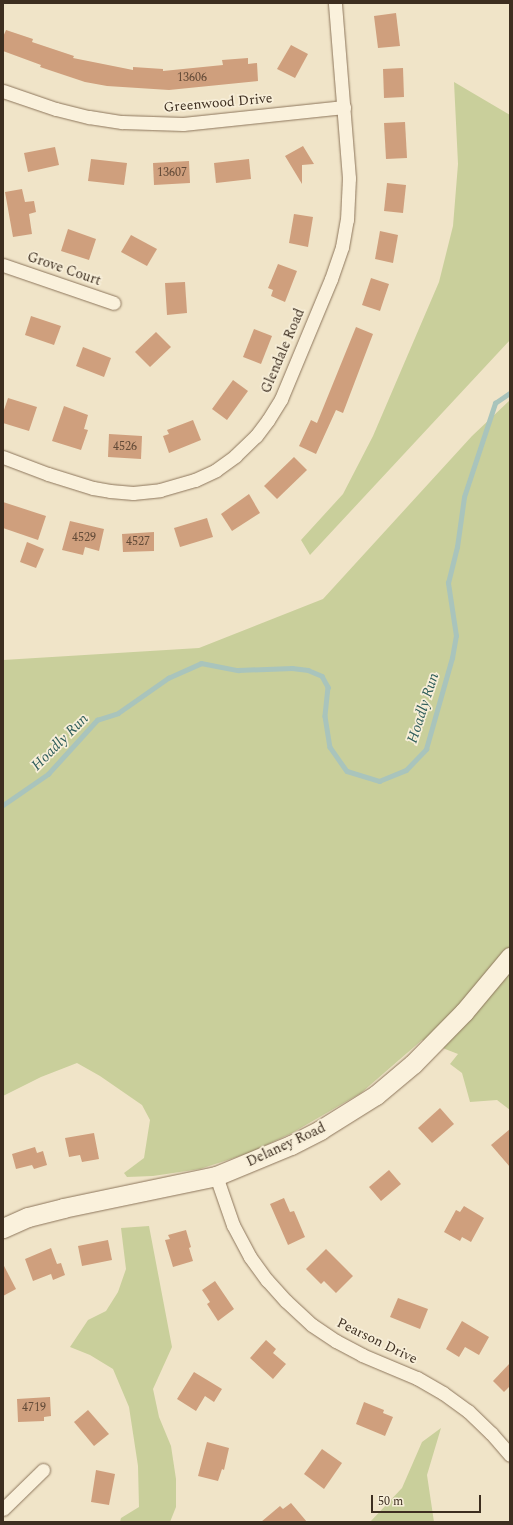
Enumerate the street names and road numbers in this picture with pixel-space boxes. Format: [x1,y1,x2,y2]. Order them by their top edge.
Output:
street label: Greenwood Drive [163,90,273,116]
street label: Grove Court [25,249,103,289]
street label: Glendale Road [258,306,308,396]
street label: Delaney Road [244,1119,328,1171]
street label: Pearson Drive [334,1314,420,1368]

